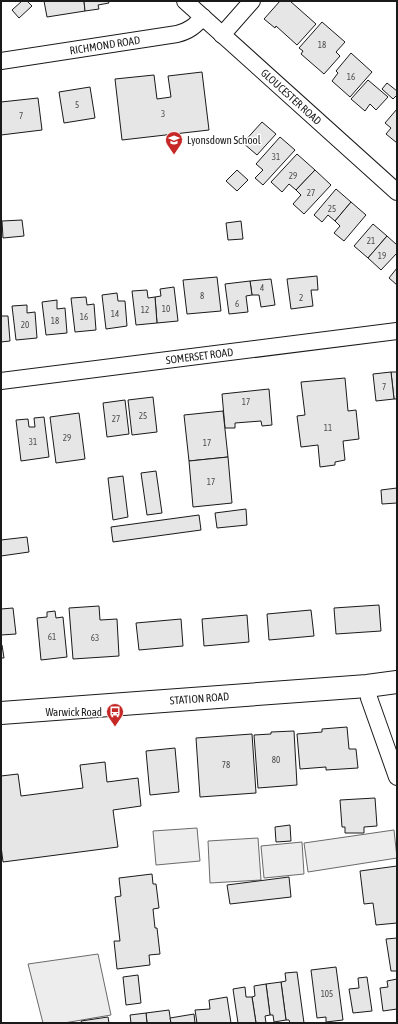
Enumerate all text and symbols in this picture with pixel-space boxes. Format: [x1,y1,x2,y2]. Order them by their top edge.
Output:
street label: RICHMOND ROAD [69,34,141,56]
house number: 18 [318,40,326,50]
street label: GLOUCESTER ROAD [259,66,324,127]
house number: 16 [347,72,355,82]
house number: 5 [75,100,79,110]
house number: 3 [161,109,165,119]
house number: 7 [19,111,23,121]
school or university icon: Lyonsdown School [164,130,184,155]
place label: Lyonsdown School [187,134,261,146]
house number: 31 [272,152,280,162]
house number: 29 [289,171,297,181]
house number: 27 [307,188,315,198]
house number: 25 [328,204,336,214]
house number: 21 [367,236,375,246]
house number: 19 [378,251,386,261]
house number: 4 [260,283,264,293]
house number: 8 [200,291,204,301]
house number: 2 [299,293,303,303]
house number: 6 [235,299,239,309]
house number: 10 [162,304,170,314]
house number: 12 [141,305,149,315]
house number: 14 [111,309,119,319]
house number: 16 [80,312,88,322]
house number: 18 [51,316,59,326]
house number: 20 [21,320,29,330]
street label: SOMERSET ROAD [165,346,234,366]
house number: 7 [382,382,386,392]
house number: 17 [242,397,250,407]
house number: 25 [139,411,147,421]
house number: 27 [112,414,120,424]
house number: 11 [324,423,332,433]
house number: 29 [63,433,71,443]
house number: 31 [29,437,37,447]
house number: 17 [203,438,211,448]
house number: 17 [207,477,215,487]
house number: 61 [48,632,56,642]
house number: 63 [91,633,99,643]
street label: STATION ROAD [169,690,230,707]
bus stop icon: Warwick Road [105,702,125,727]
place label: Warwick Road [45,706,102,718]
house number: 80 [272,755,280,765]
house number: 78 [222,760,230,770]
house number: 105 [321,989,333,999]

